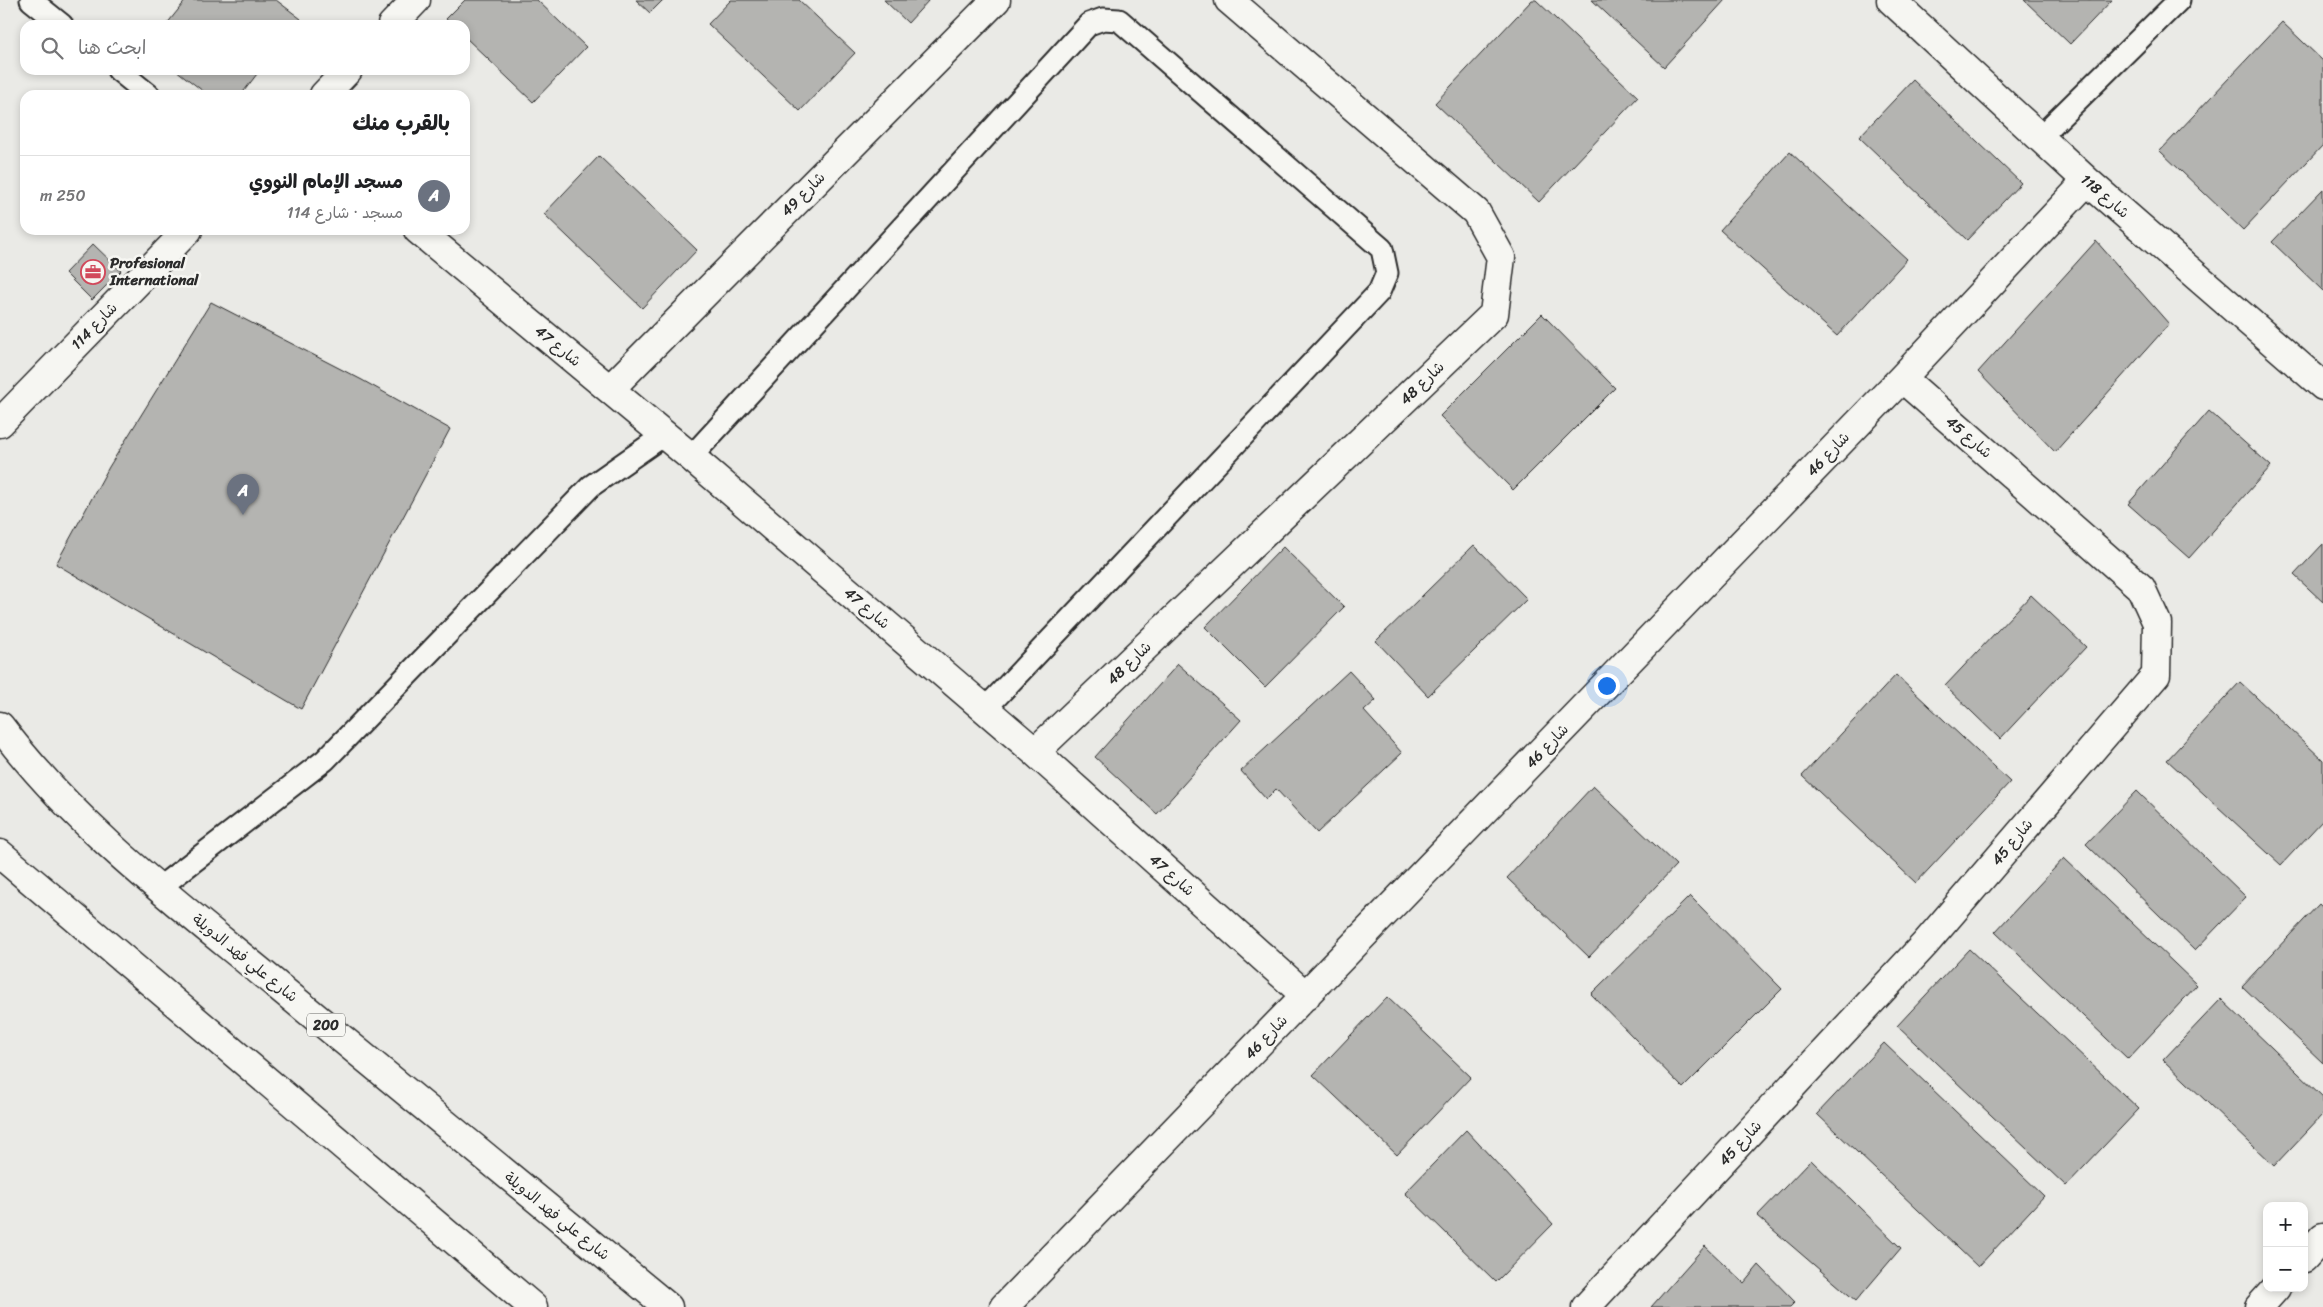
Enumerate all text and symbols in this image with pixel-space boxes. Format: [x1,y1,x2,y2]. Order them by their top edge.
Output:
search box [20,20,470,75]
text: ابحث هنا [78,31,146,64]
icon: search [38,34,66,62]
text: بالقرب منك [352,104,450,142]
text: مسجد الإمام النووي [249,165,403,198]
street label: شارع 49 [774,165,832,223]
street label: شارع 118 [2074,167,2136,225]
text: 250 m [40,181,86,210]
text: A [429,181,439,210]
text: مسجد · شارع 114 [287,198,403,227]
place label: Profesional International [109,250,199,293]
office icon: Profesional International [80,259,106,285]
street label: شارع 114 [64,296,124,356]
street label: شارع 47 [529,319,587,373]
street label: شارع 48 [1393,355,1451,411]
street label: شارع 45 [1940,409,1998,465]
street label: شارع 46 [1800,425,1856,483]
pin: A [227,474,259,515]
street label: شارع 47 [838,580,896,636]
street label: شارع 48 [1100,635,1158,691]
your location [1594,673,1620,699]
street label: شارع 46 [1519,717,1575,775]
street label: شارع 45 [1984,813,2040,871]
street label: شارع 47 [1143,847,1201,903]
street label: شارع علي فهد الدويلة [186,907,304,1009]
street label: شارع 46 [1238,1008,1294,1066]
road number: 200 [307,1014,345,1036]
street label: شارع 45 [1712,1114,1768,1172]
street label: شارع علي فهد الدويلة [498,1165,616,1267]
map controls [2263,1202,2308,1292]
button: + [2263,1202,2308,1247]
button: − [2263,1247,2308,1292]

